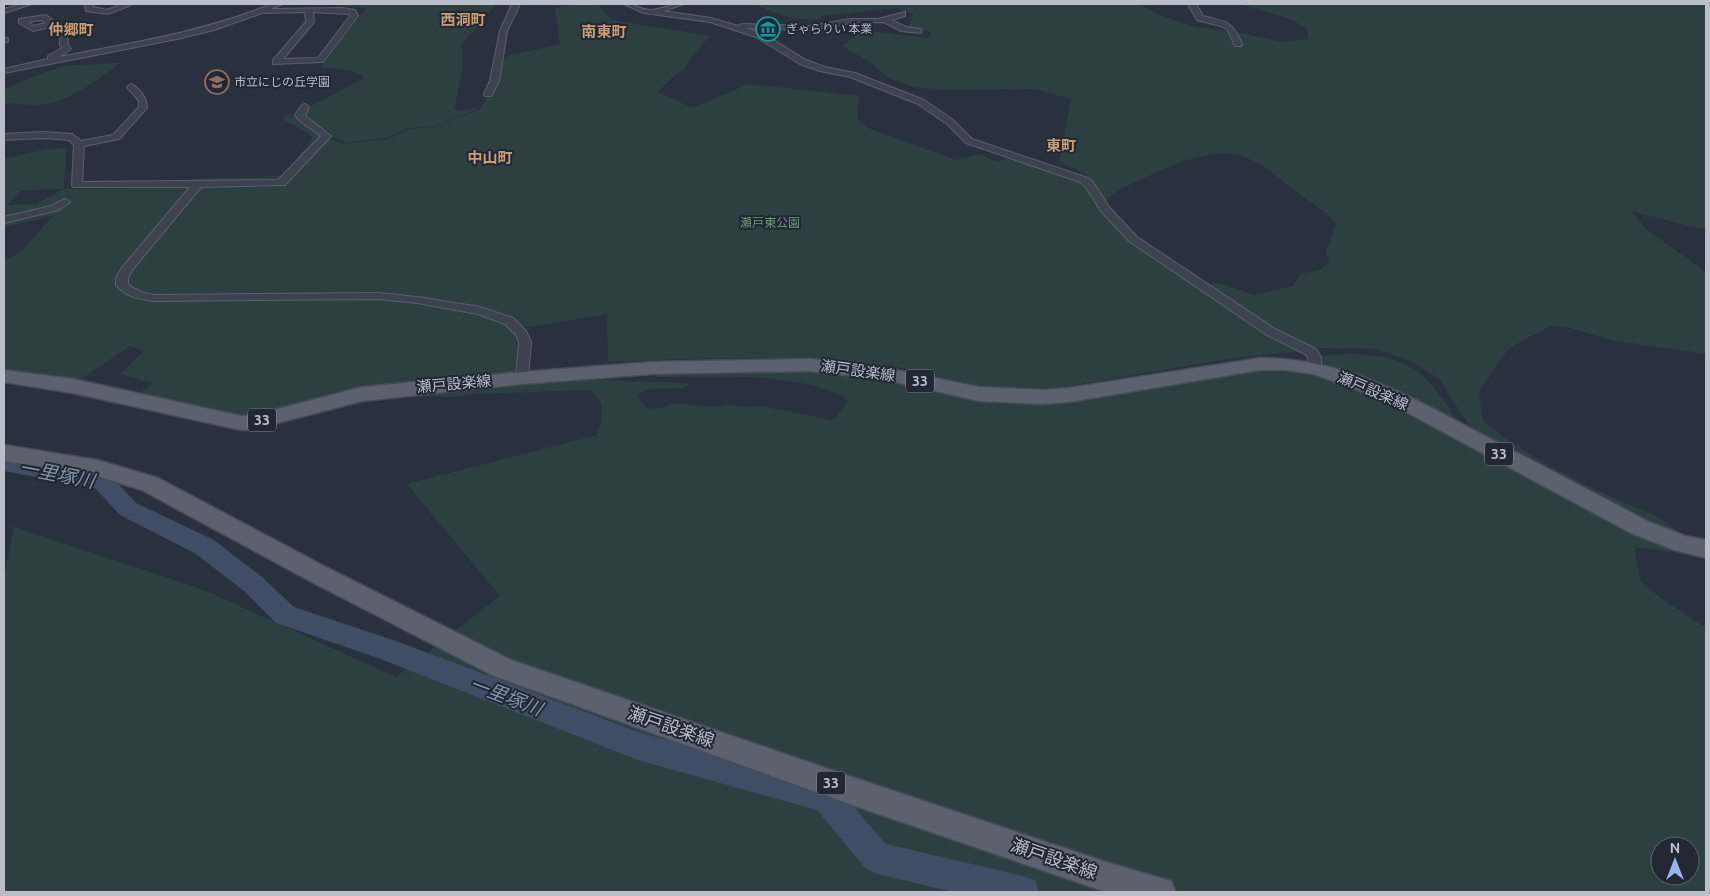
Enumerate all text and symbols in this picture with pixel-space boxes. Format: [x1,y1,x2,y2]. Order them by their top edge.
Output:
district label: 西洞町 [440,11,486,28]
museum icon: ぎゃらりい 本業 [755,16,781,42]
district label: 仲郷町 [48,21,94,38]
place label: ぎゃらりい 本業 [786,22,873,35]
district label: 南東町 [581,23,627,40]
school or university icon: 市立にじの丘学園 [204,69,230,95]
place label: 市立にじの丘学園 [234,75,330,88]
district label: 東町 [1046,137,1076,154]
district label: 中山町 [467,149,513,166]
park label: 瀬戸東公園 [740,216,800,229]
street label: 瀬戸設楽線 [820,357,896,384]
street label: 瀬戸設楽線 [1335,368,1411,413]
road number: 33 [906,370,934,392]
street label: 瀬戸設楽線 [416,372,492,395]
road number: 33 [248,408,276,432]
road number: 33 [1485,442,1513,466]
water label: 一里塚川 [18,456,98,492]
water label: 一里塚川 [467,672,547,721]
street label: 瀬戸設楽線 [626,702,717,750]
road number: 33 [817,771,845,794]
street label: 瀬戸設楽線 [1009,834,1100,882]
north arrow [1650,836,1700,886]
text: N [1670,840,1680,856]

